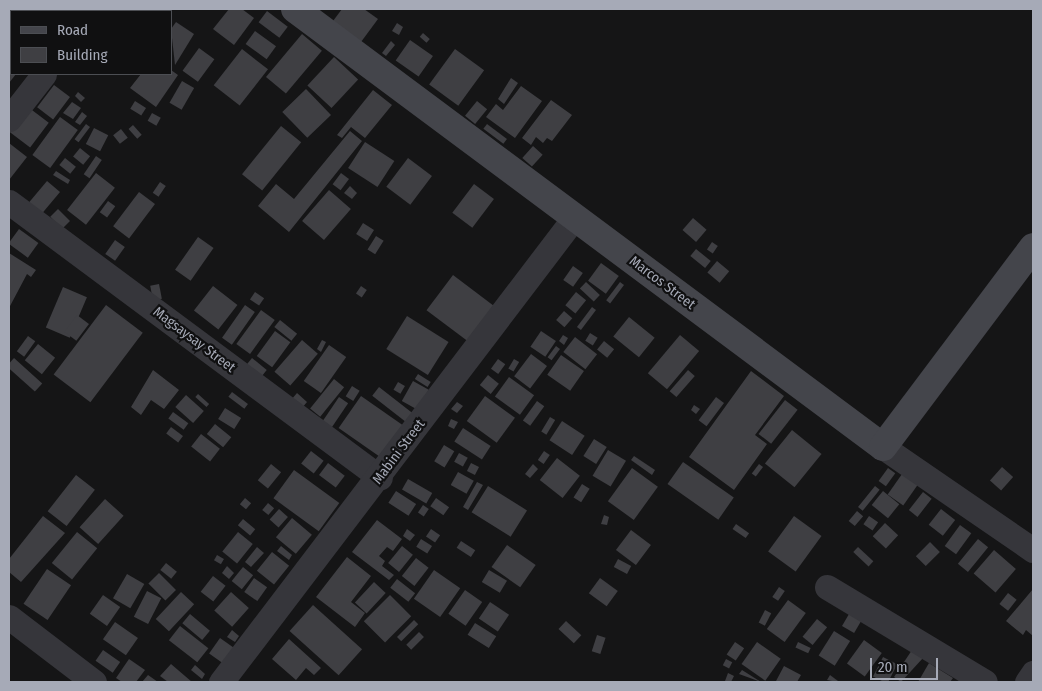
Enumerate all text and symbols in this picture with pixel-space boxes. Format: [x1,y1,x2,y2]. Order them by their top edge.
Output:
legend [10,10,172,75]
text: Road [57,21,88,39]
text: Building [57,46,108,64]
street label: Marcos Street [626,253,698,313]
street label: Magsaysay Street [150,304,238,376]
street label: Mabini Street [369,416,429,488]
scale bar [872,648,940,680]
text: 20 m [878,658,908,676]

